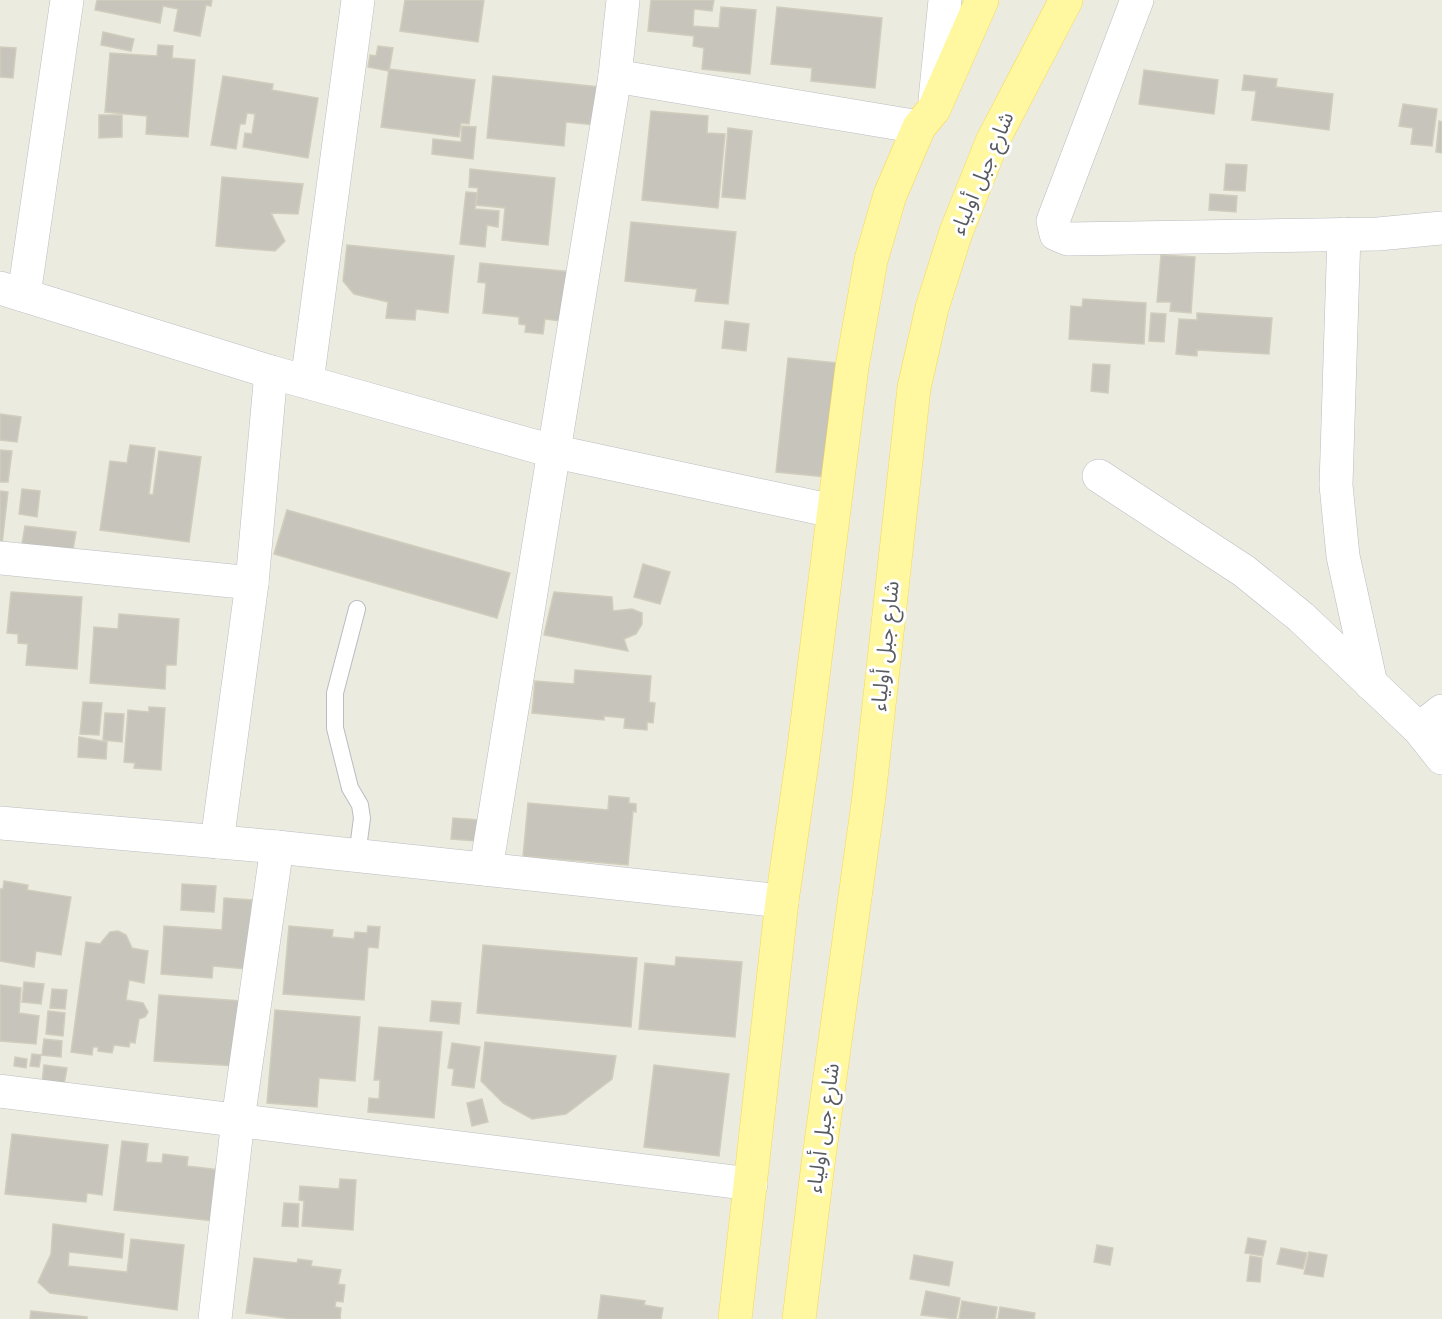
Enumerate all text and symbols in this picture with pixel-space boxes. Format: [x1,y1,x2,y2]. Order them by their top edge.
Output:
street label: شارع جبل أولياء [943,107,1021,239]
street label: شارع جبل أولياء [863,579,907,713]
street label: شارع جبل أولياء [799,1061,847,1195]

